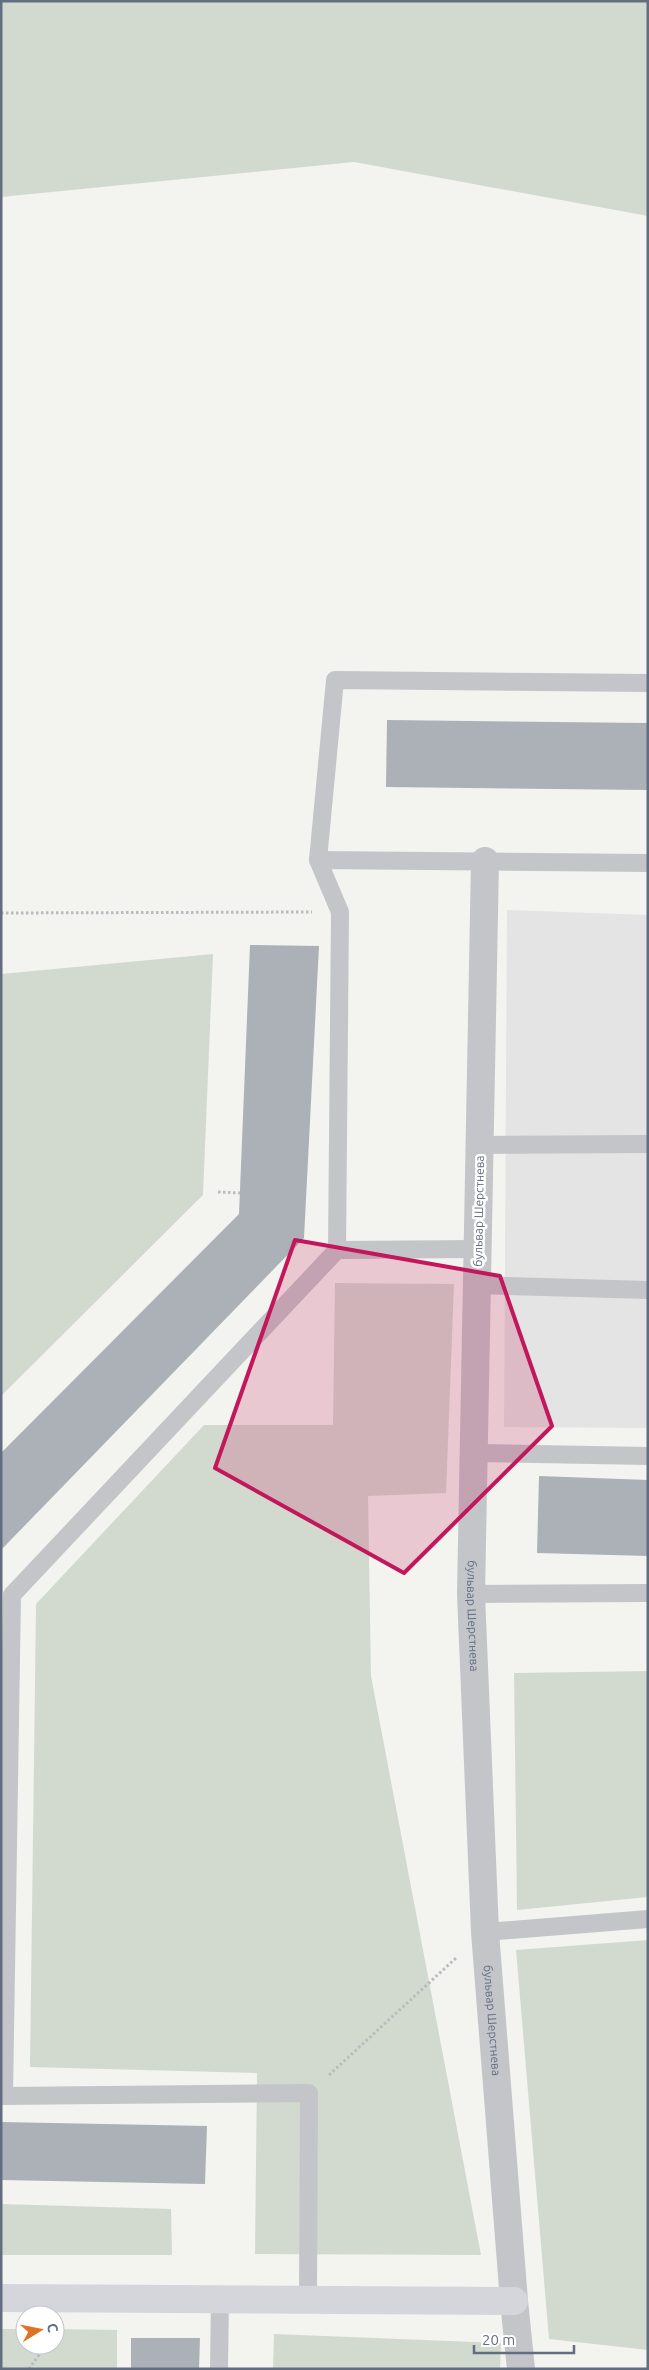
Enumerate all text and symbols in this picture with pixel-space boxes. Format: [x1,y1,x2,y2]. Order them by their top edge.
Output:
street label: бульвар Шерстнева [471,1155,486,1267]
street label: бульвар Шерстнева [465,1560,481,1672]
street label: бульвар Шерстнева [482,1964,503,2076]
north arrow [15,2305,65,2355]
text: С [44,2322,61,2334]
scale bar [474,2322,574,2354]
text: 20 m [482,2331,515,2348]

